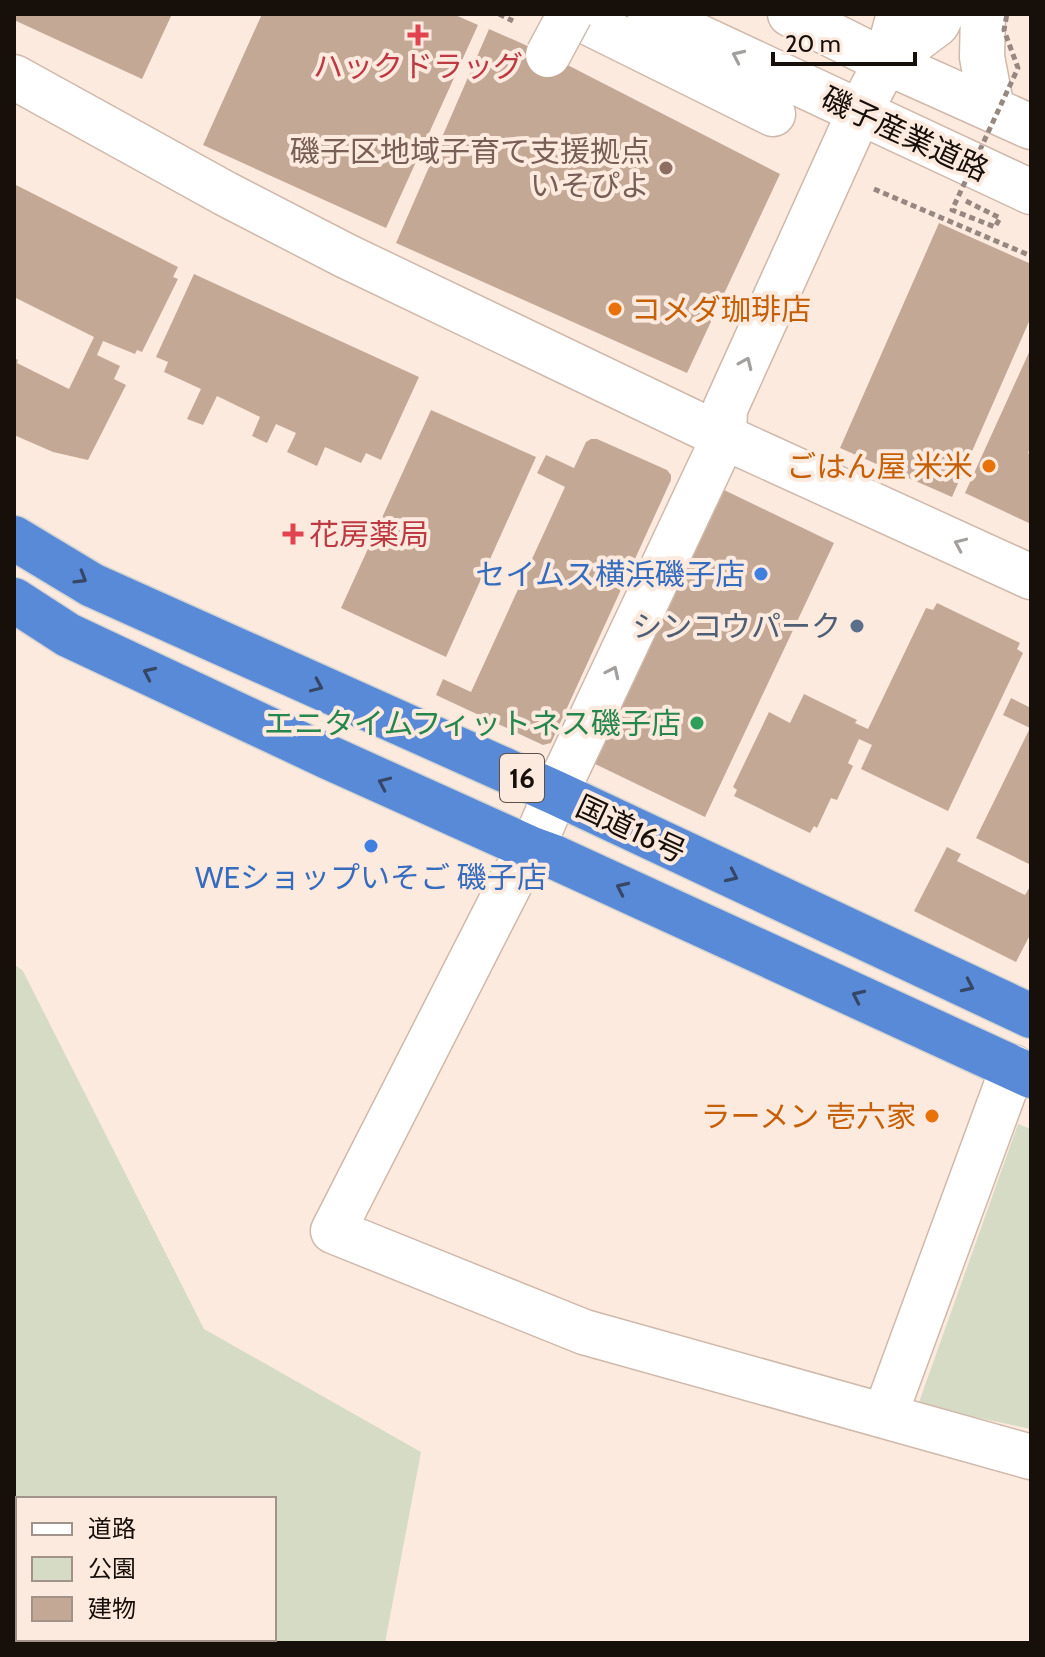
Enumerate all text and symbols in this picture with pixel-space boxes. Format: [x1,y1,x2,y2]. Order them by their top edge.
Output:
scale bar [773,16,915,66]
marker: ハックドラッグ [409,26,427,44]
text: 20 m [785,29,841,58]
place label: ハックドラッグ [313,48,523,85]
one-way arrow [732,50,747,66]
street label: 磯子産業道路 [816,79,994,189]
place label: 磯子区地域子育て支援拠点 いそぴよ [290,133,650,204]
marker: 磯子区地域子育て支援拠点 いそぴよ [657,159,675,177]
place label: コメダ珈琲店 [631,291,811,328]
marker: コメダ珈琲店 [606,300,624,318]
one-way arrow [736,357,752,371]
place label: ごはん屋 米米 [786,448,973,485]
marker: ごはん屋 米米 [980,457,998,475]
place label: 花房薬局 [309,516,429,553]
marker: 花房薬局 [284,525,302,543]
one-way arrow [954,538,968,554]
place label: セイムス横浜磯子店 [476,556,745,593]
marker: セイムス横浜磯子店 [752,565,770,583]
one-way arrow [72,568,87,584]
place label: シンコウパーク [632,608,841,645]
marker: シンコウパーク [848,617,866,635]
one-way arrow [603,666,619,680]
one-way arrow [142,667,157,683]
one-way arrow [309,677,324,693]
place label: エニタイムフィットネス磯子店 [264,705,681,742]
marker: エニタイムフィットネス磯子店 [688,714,706,732]
road number: 16 [500,754,544,802]
one-way arrow [378,776,393,792]
street label: 国道16号 [570,788,692,870]
marker: WEショップいそご 磯子店 [362,837,380,855]
place label: WEショップいそご 磯子店 [195,859,547,896]
one-way arrow [724,866,738,882]
one-way arrow [616,882,630,898]
one-way arrow [959,976,974,992]
one-way arrow [852,990,867,1006]
place label: ラーメン 壱六家 [700,1098,916,1135]
marker: ラーメン 壱六家 [923,1107,941,1125]
legend [16,1497,276,1641]
text: 道路 [88,1514,136,1543]
text: 公園 [88,1554,136,1583]
text: 建物 [88,1594,136,1623]

